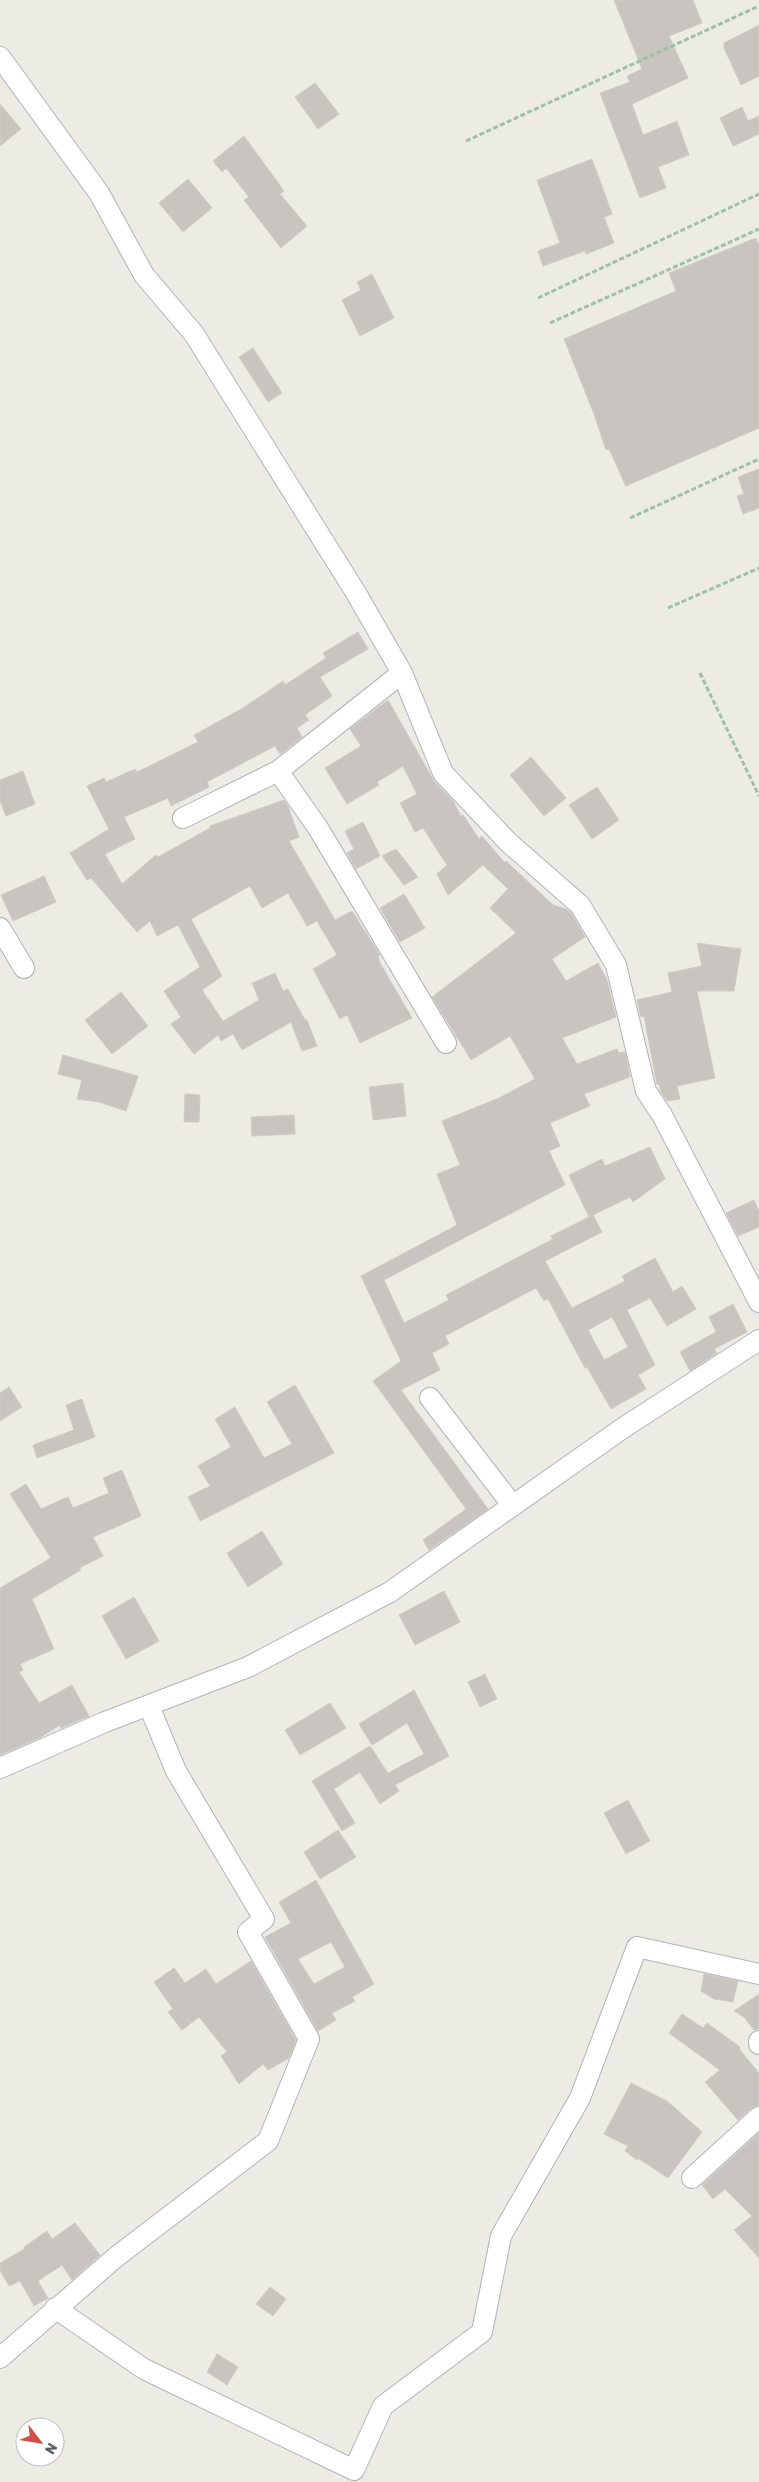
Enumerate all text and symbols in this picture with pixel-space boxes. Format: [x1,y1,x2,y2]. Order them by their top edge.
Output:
north arrow [15,2417,65,2467]
text: N [41,2440,61,2457]

